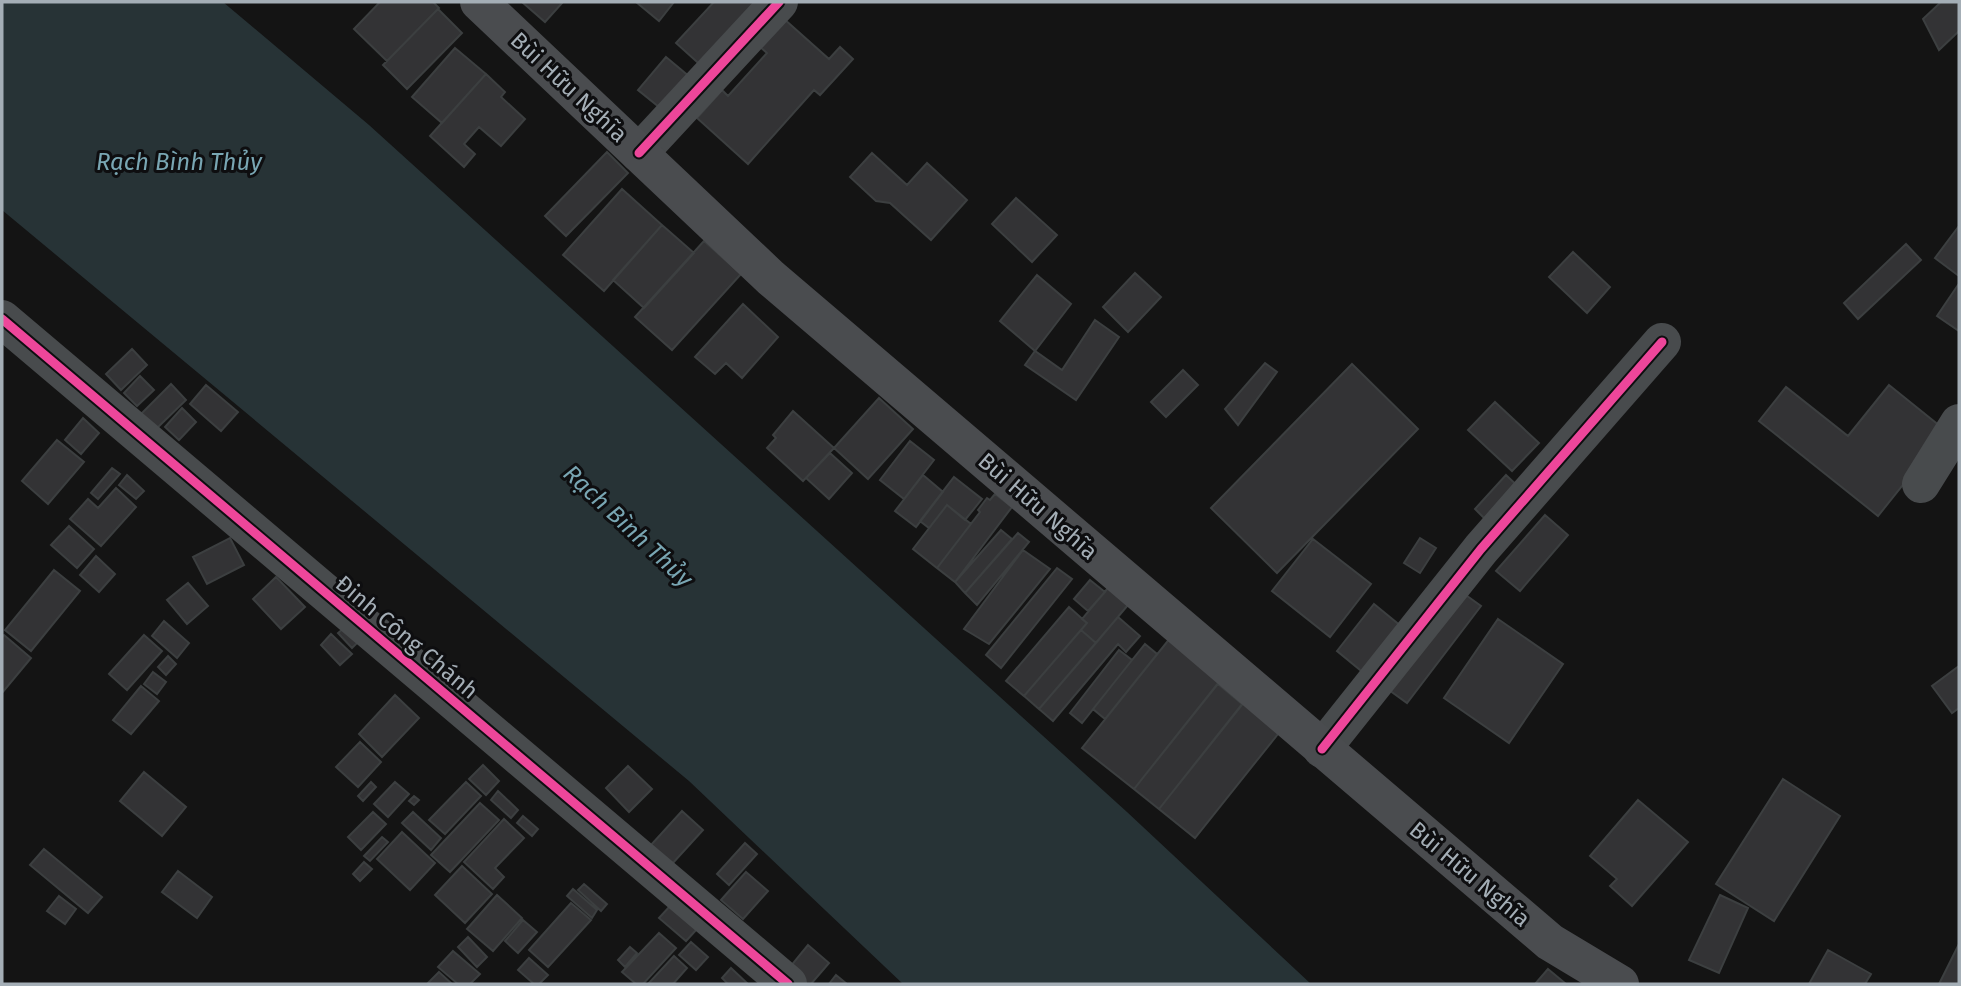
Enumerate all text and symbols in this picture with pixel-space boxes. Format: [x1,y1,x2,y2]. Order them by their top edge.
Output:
street label: Bùi Hữu Nghĩa [505,26,633,148]
water label: Rạch Bình Thủy [96,148,263,176]
street label: Bùi Hữu Nghĩa [973,447,1103,565]
water label: Rạch Bình Thủy [558,459,699,594]
street label: Đinh Công Chánh [330,569,484,705]
street label: Bùi Hữu Nghĩa [1404,815,1536,933]

